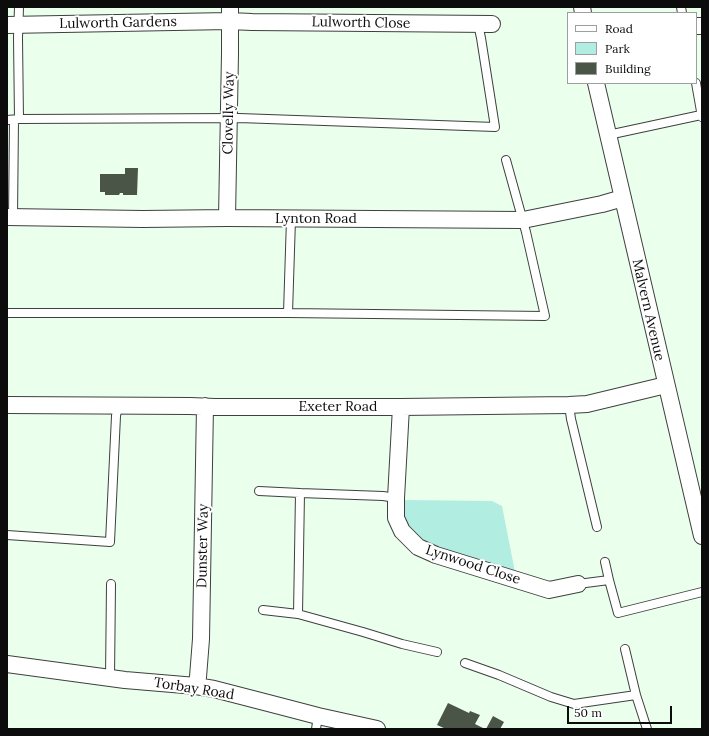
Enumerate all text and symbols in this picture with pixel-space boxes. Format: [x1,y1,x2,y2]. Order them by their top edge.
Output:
legend [567,12,697,84]
street label: Lulworth Gardens [59,14,177,32]
street label: Lulworth Close [311,14,411,32]
text: Road [605,21,633,36]
text: Park [605,41,630,56]
text: Building [605,61,651,76]
street label: Clovelly Way [220,71,238,155]
street label: Lynton Road [275,211,357,227]
street label: Malvern Avenue [628,257,668,363]
street label: Exeter Road [299,399,377,415]
street label: Dunster Way [194,504,212,588]
street label: Lynwood Close [423,542,523,588]
street label: Torbay Road [153,674,235,704]
scale bar [569,698,674,724]
text: 50 m [574,705,602,720]

